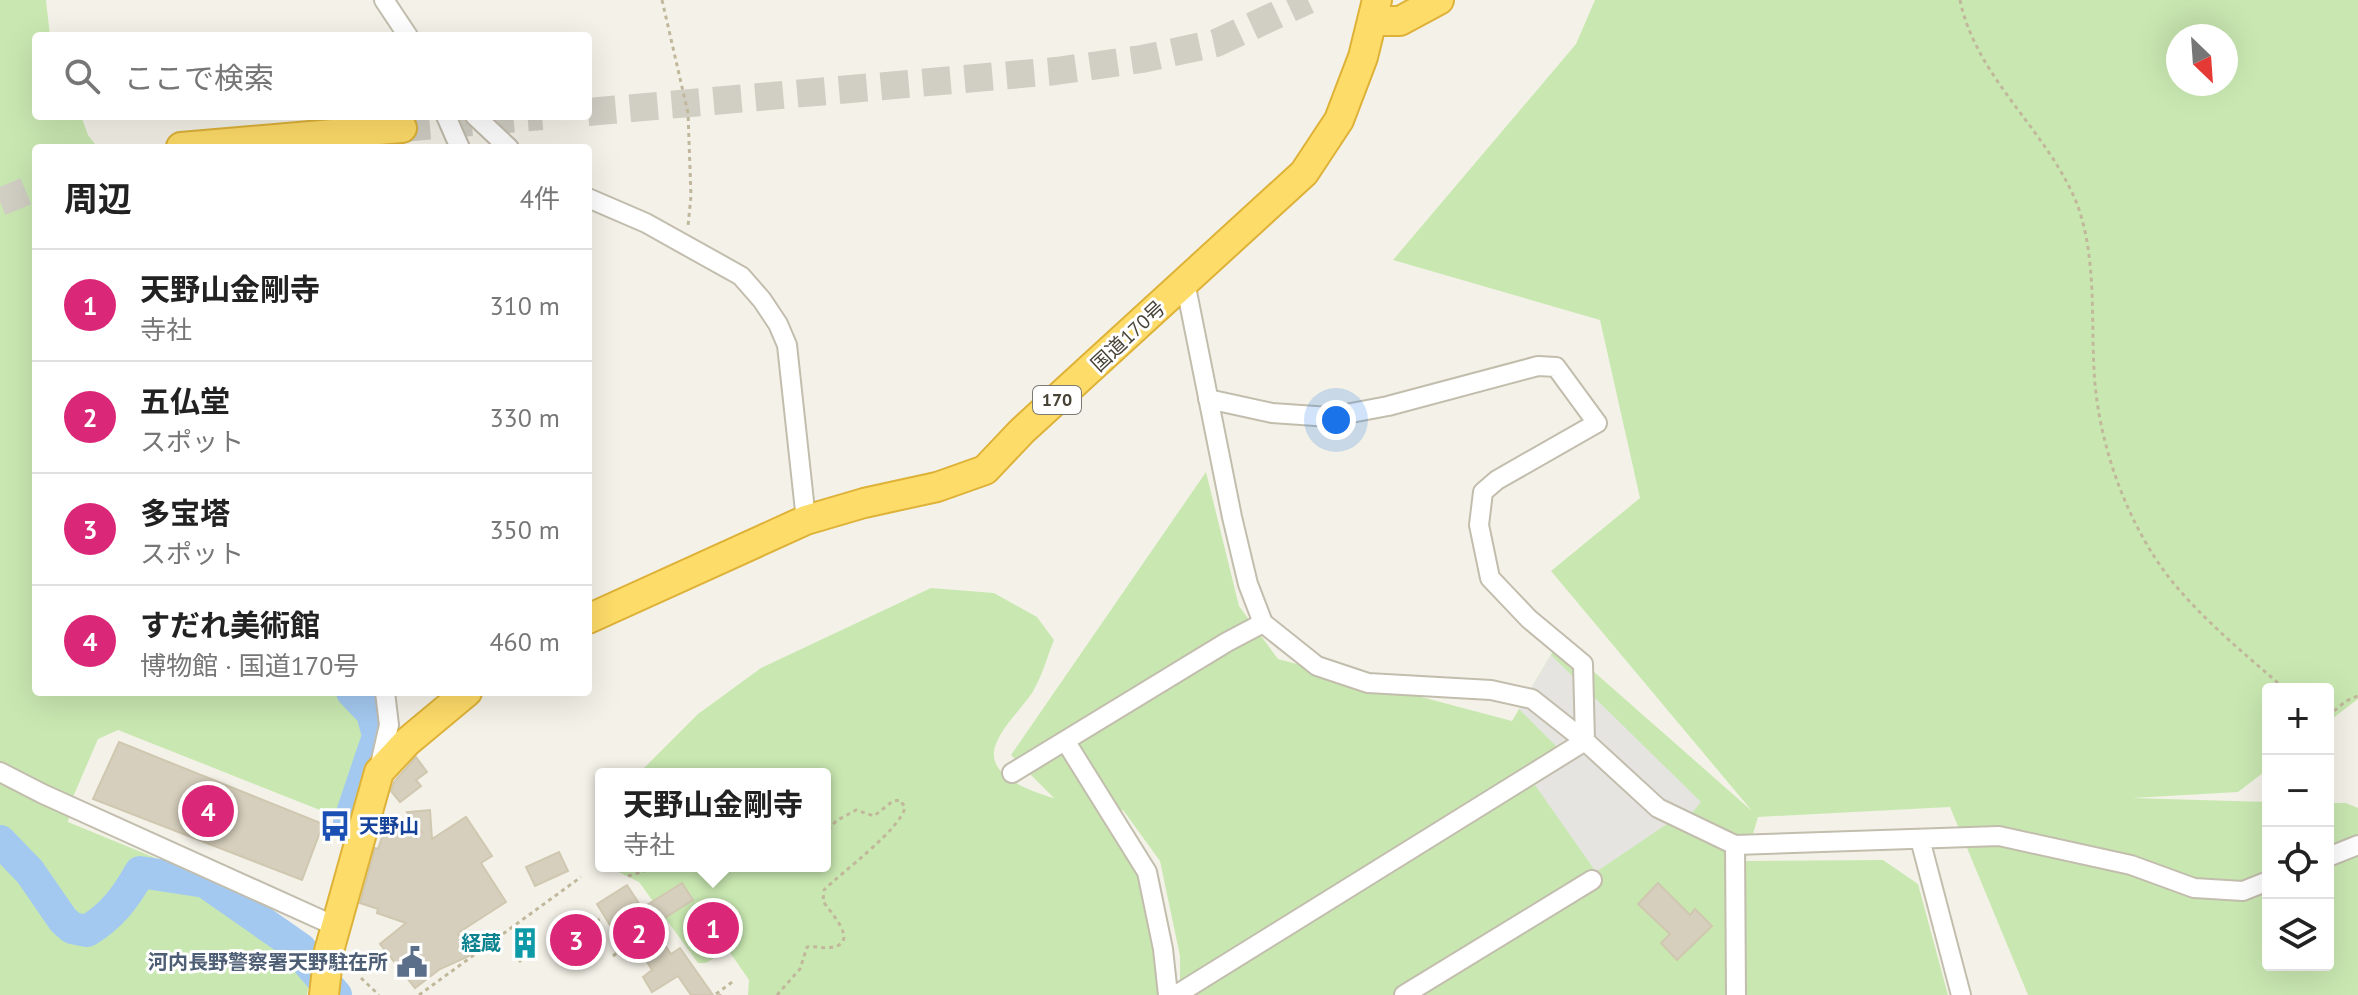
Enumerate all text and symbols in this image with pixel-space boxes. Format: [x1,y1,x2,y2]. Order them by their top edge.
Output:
north arrow [2166,24,2238,96]
search box [32,32,592,120]
icon: search [60,54,104,98]
text: ここで検索 [124,58,274,97]
text: 周辺 [64,176,132,220]
text: 4件 [520,182,560,215]
text: 天野山金剛寺 [140,269,320,308]
text: 1 [83,289,97,322]
text: 310 m [489,289,560,322]
street label: 国道170号 [1085,295,1171,377]
text: 寺社 [140,313,192,346]
text: 五仏堂 [140,381,230,420]
road number: 170 [1033,386,1081,414]
your location [1316,400,1356,440]
text: 2 [83,401,97,434]
text: 330 m [489,401,560,434]
text: スポット [140,425,244,458]
text: 多宝塔 [140,493,230,532]
text: 3 [83,513,97,546]
text: 350 m [489,513,560,546]
text: スポット [140,537,244,570]
text: すだれ美術館 [140,605,320,644]
text: 4 [83,625,97,658]
text: 460 m [489,625,560,658]
text: 博物館 · 国道170号 [140,649,359,682]
map controls [2262,683,2334,971]
button: + [2262,683,2334,755]
button: − [2262,755,2334,827]
popup [595,768,831,872]
pin: 4 [182,781,234,841]
text: 天野山金剛寺 [623,784,803,823]
bus stop icon: 天野山 [318,809,352,843]
place label: 天野山 [359,813,419,839]
button: locate [2262,827,2334,899]
text: 寺社 [623,828,675,861]
pin: 1 [687,898,739,958]
button: layers [2262,899,2334,971]
pin: 2 [613,903,665,963]
pin: 3 [550,910,602,970]
building icon: 経蔵 [508,926,542,960]
place label: 経蔵 [461,930,501,956]
public building icon: 河内長野警察署天野駐在所 [395,945,429,979]
place label: 河内長野警察署天野駐在所 [148,949,388,975]

